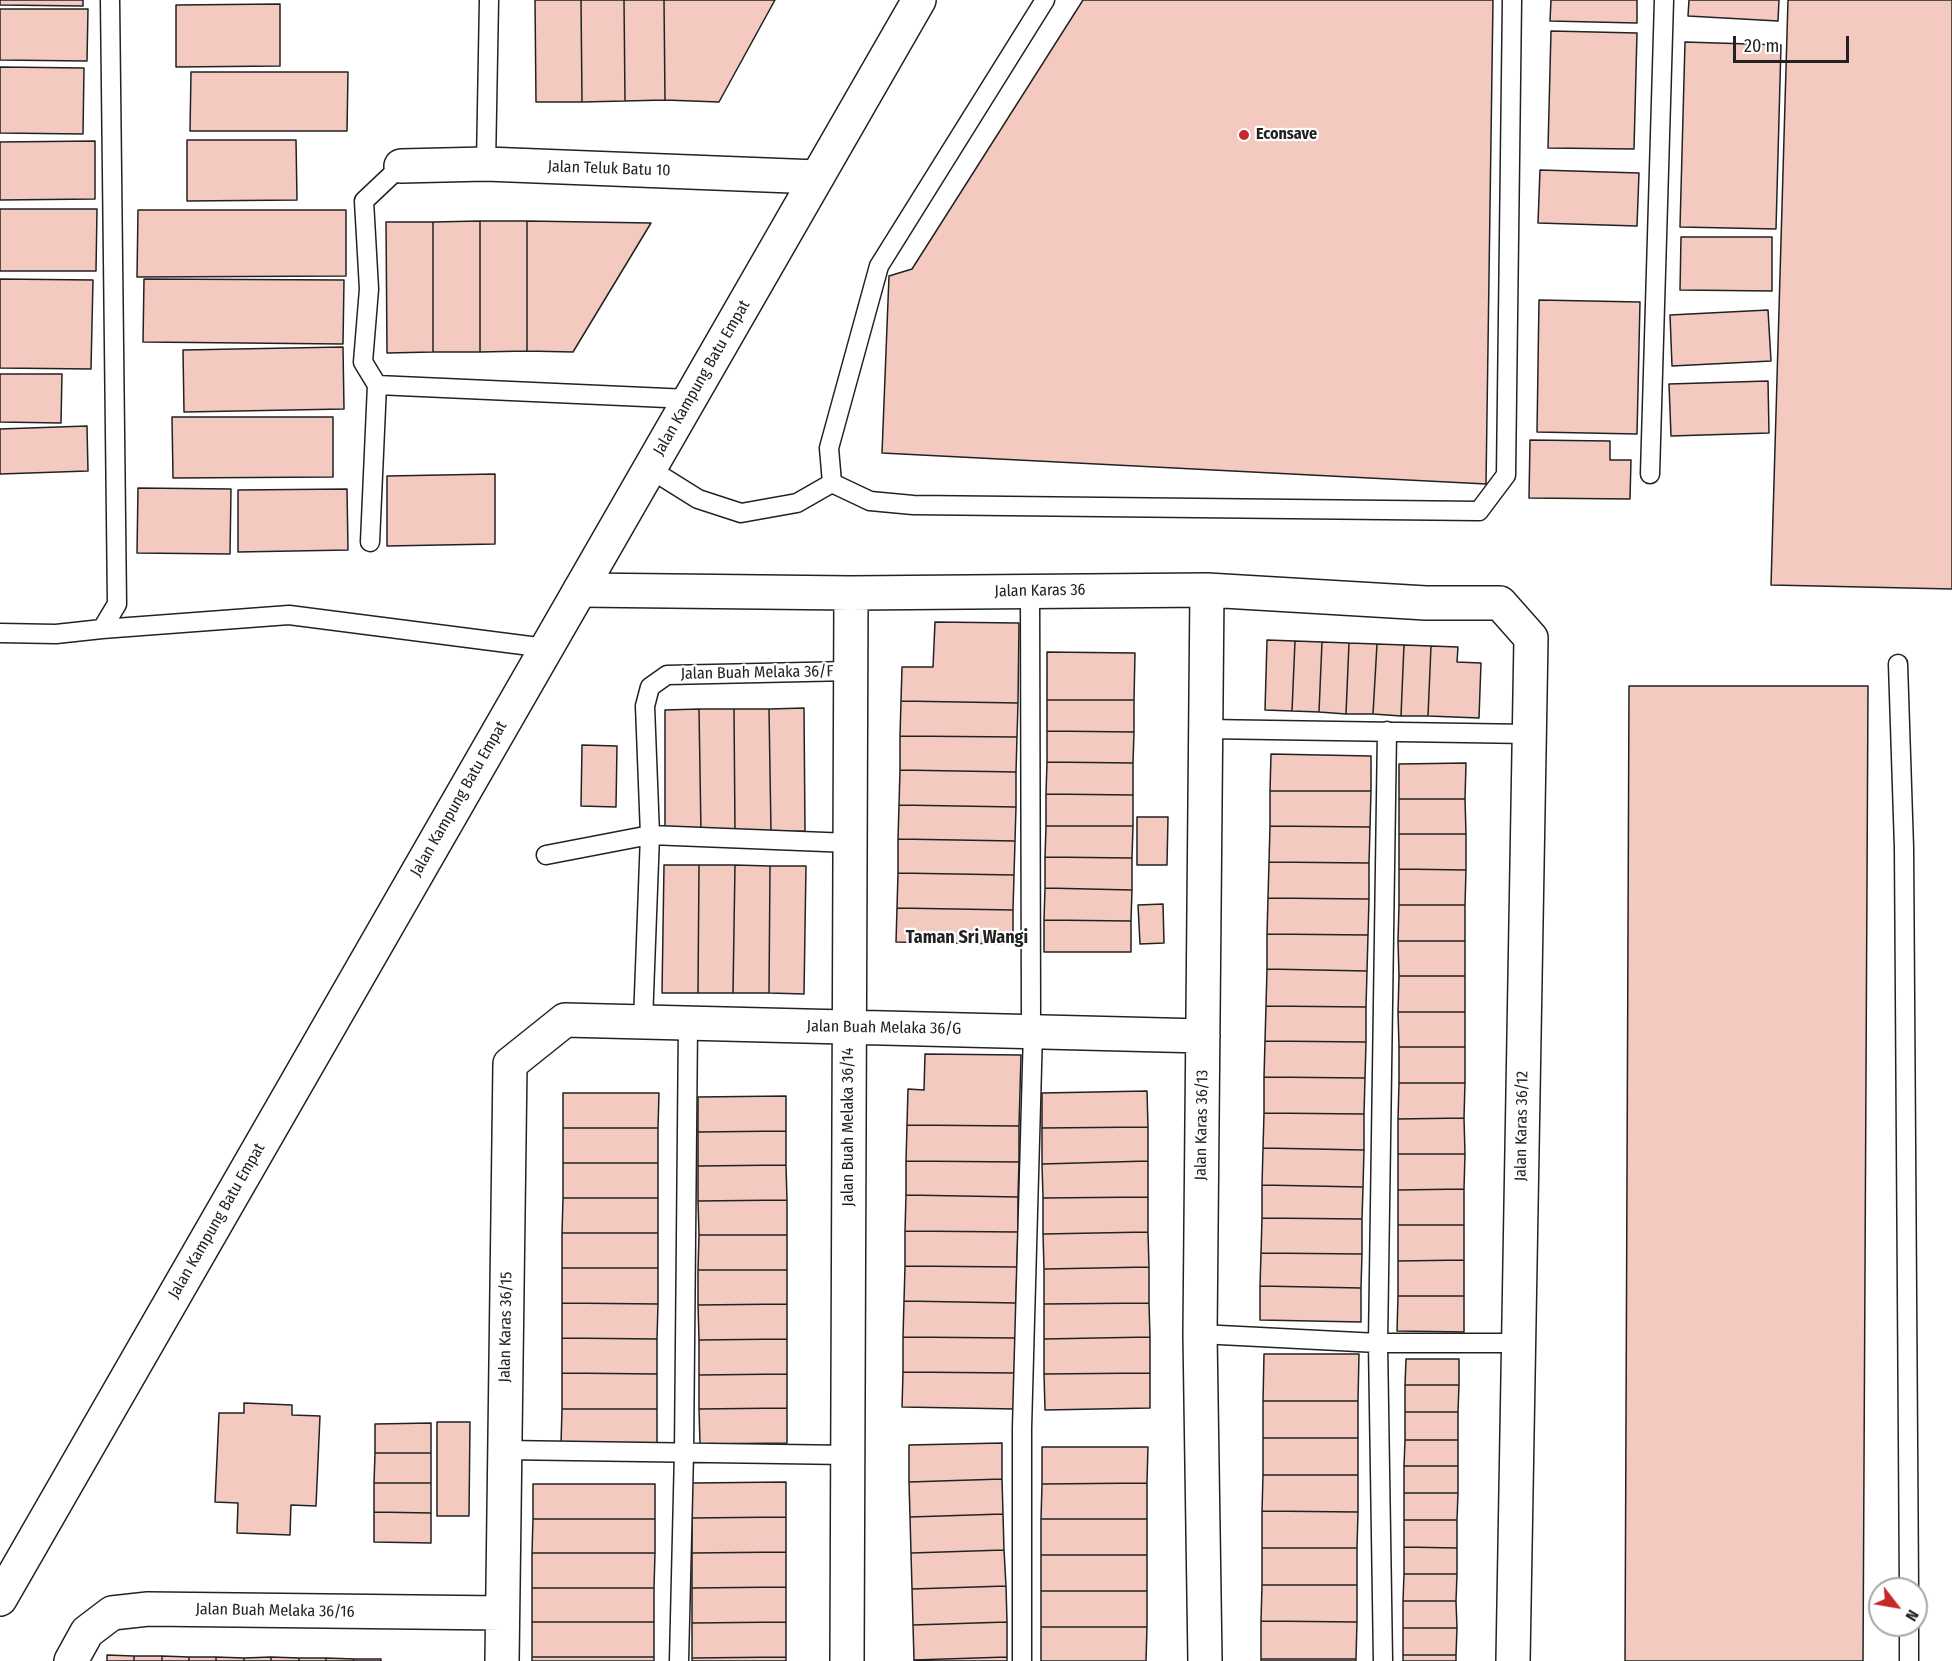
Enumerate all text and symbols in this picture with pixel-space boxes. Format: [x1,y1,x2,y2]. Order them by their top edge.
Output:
scale bar [1736,24,1852,62]
text: 20 m [1744,35,1779,57]
place label: Econsave [1256,125,1317,145]
marker: Econsave [1237,128,1251,142]
street label: Jalan Teluk Batu 10 [547,157,671,181]
street label: Jalan Kampung Batu Empat [650,297,754,459]
street label: Jalan Karas 36 [994,581,1086,601]
street label: Jalan Buah Melaka 36/F [680,662,834,684]
street label: Jalan Kampung Batu Empat [407,718,511,880]
district label: Taman Sri Wangi [906,927,1028,949]
street label: Jalan Buah Melaka 36/G [807,1017,961,1039]
street label: Jalan Buah Melaka 36/14 [839,1048,859,1206]
street label: Jalan Karas 36/13 [1191,1070,1213,1180]
street label: Jalan Karas 36/12 [1511,1071,1533,1181]
street label: Jalan Kampung Batu Empat [165,1140,269,1302]
street label: Jalan Karas 36/15 [495,1271,517,1383]
north arrow [1868,1577,1928,1637]
street label: Jalan Buah Melaka 36/16 [195,1600,355,1622]
text: N [1902,1606,1923,1625]

